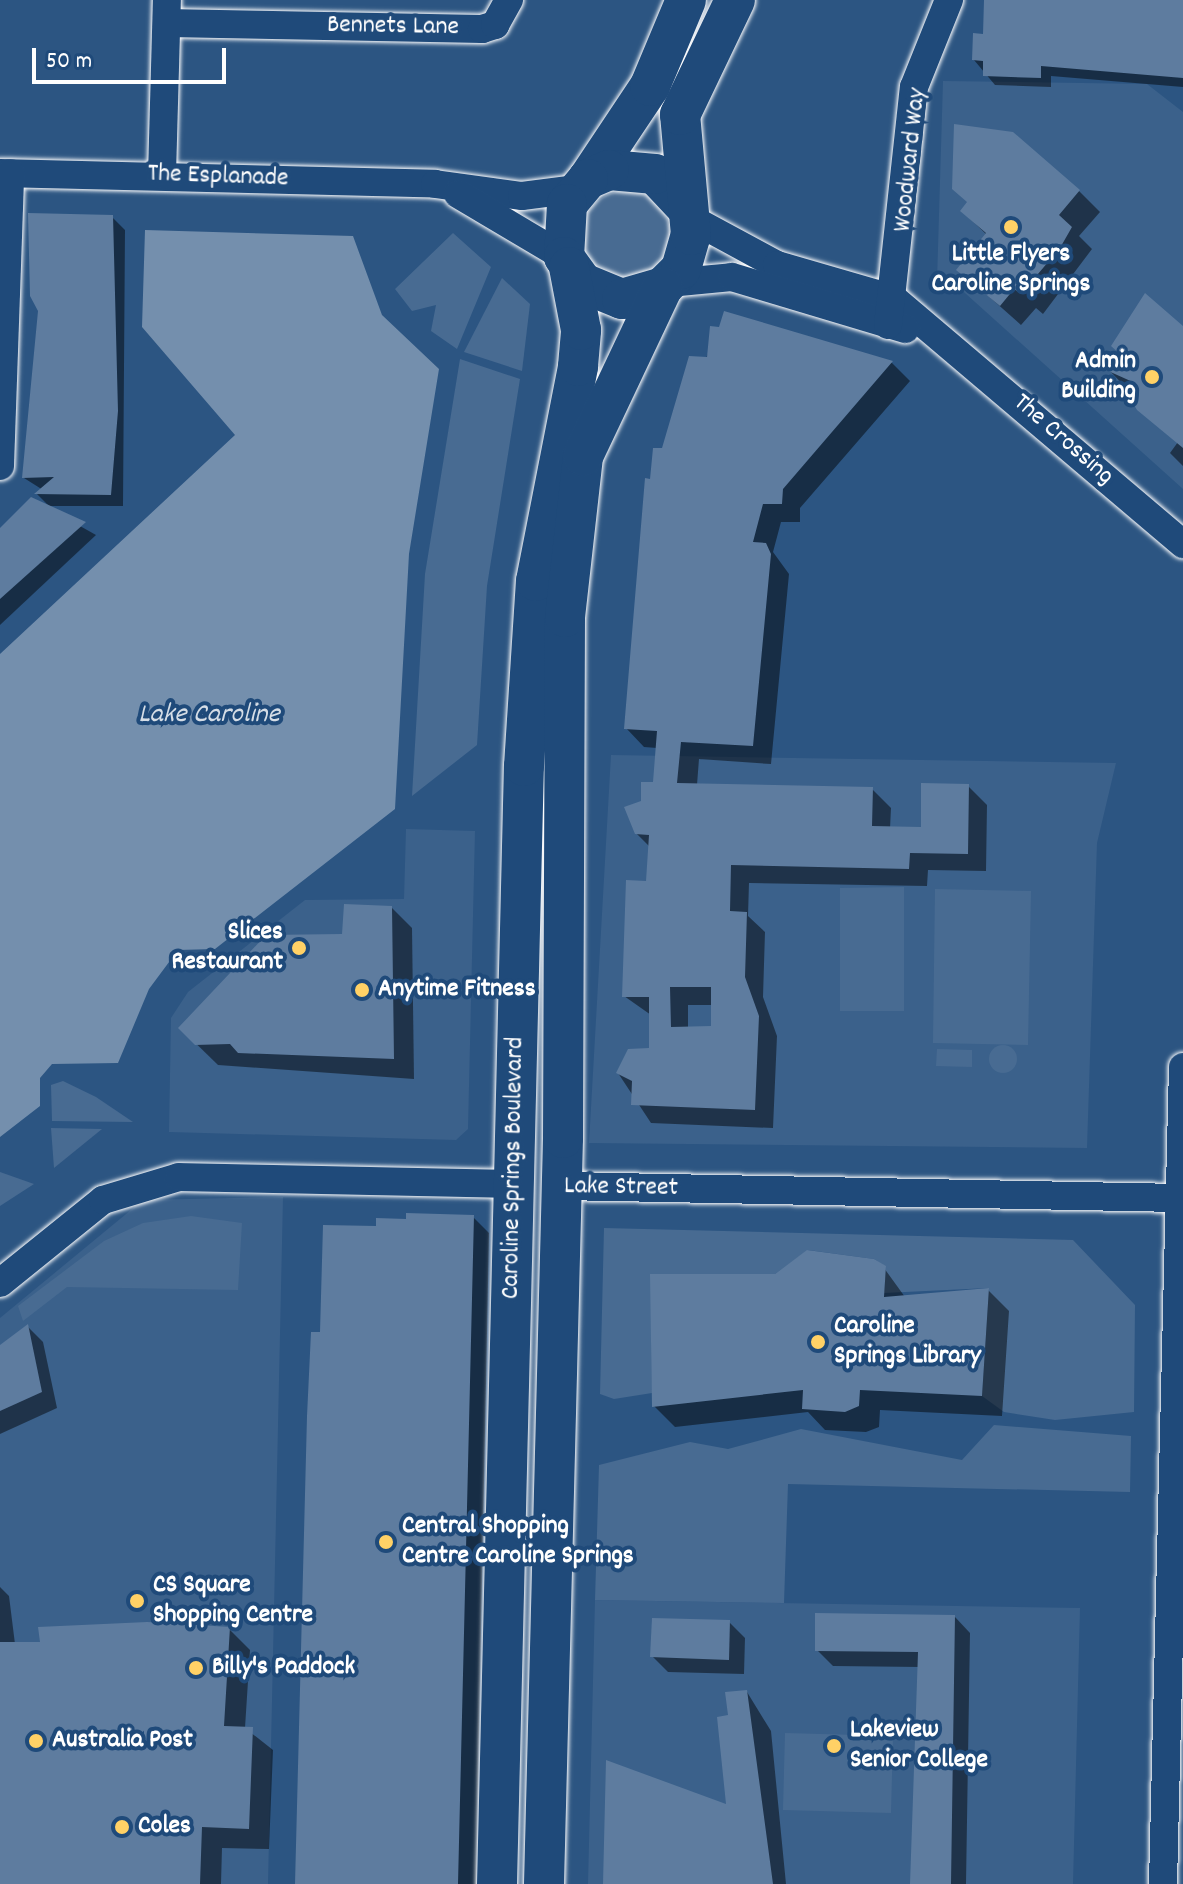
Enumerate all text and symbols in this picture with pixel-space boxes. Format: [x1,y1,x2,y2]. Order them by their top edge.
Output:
street label: Bennets Lane [327,10,459,44]
scale bar [36,32,230,82]
text: 50 m [46,45,92,79]
street label: Woodward Way [888,86,934,234]
street label: The Esplanade [147,159,289,195]
marker: Little Flyers Caroline Springs [1002,218,1020,236]
place label: Little Flyers Caroline Springs [932,239,1090,300]
place label: Admin Building [1061,346,1136,408]
marker: Admin Building [1143,368,1161,386]
street label: The Crossing [1006,388,1120,492]
water label: Lake Caroline [138,699,280,733]
place label: Slices Restaurant [172,917,283,978]
marker: Slices Restaurant [290,939,308,957]
place label: Anytime Fitness [378,974,536,1006]
marker: Anytime Fitness [353,981,371,999]
street label: Caroline Springs Boulevard [496,1037,532,1299]
street label: Lake Street [564,1171,678,1205]
place label: Caroline Springs Library [834,1311,981,1372]
marker: Caroline Springs Library [809,1333,827,1351]
place label: Central Shopping Centre Caroline Springs [402,1511,634,1572]
marker: Central Shopping Centre Caroline Springs [377,1533,395,1551]
place label: CS Square Shopping Centre [153,1570,313,1632]
marker: CS Square Shopping Centre [128,1592,146,1610]
place label: Billy's Paddock [212,1652,355,1684]
marker: Billy's Paddock [187,1659,205,1677]
place label: Lakeview Senior College [850,1715,988,1776]
place label: Australia Post [52,1725,193,1757]
marker: Australia Post [27,1732,45,1750]
marker: Lakeview Senior College [825,1737,843,1755]
place label: Coles [138,1811,191,1843]
marker: Coles [113,1818,131,1836]

